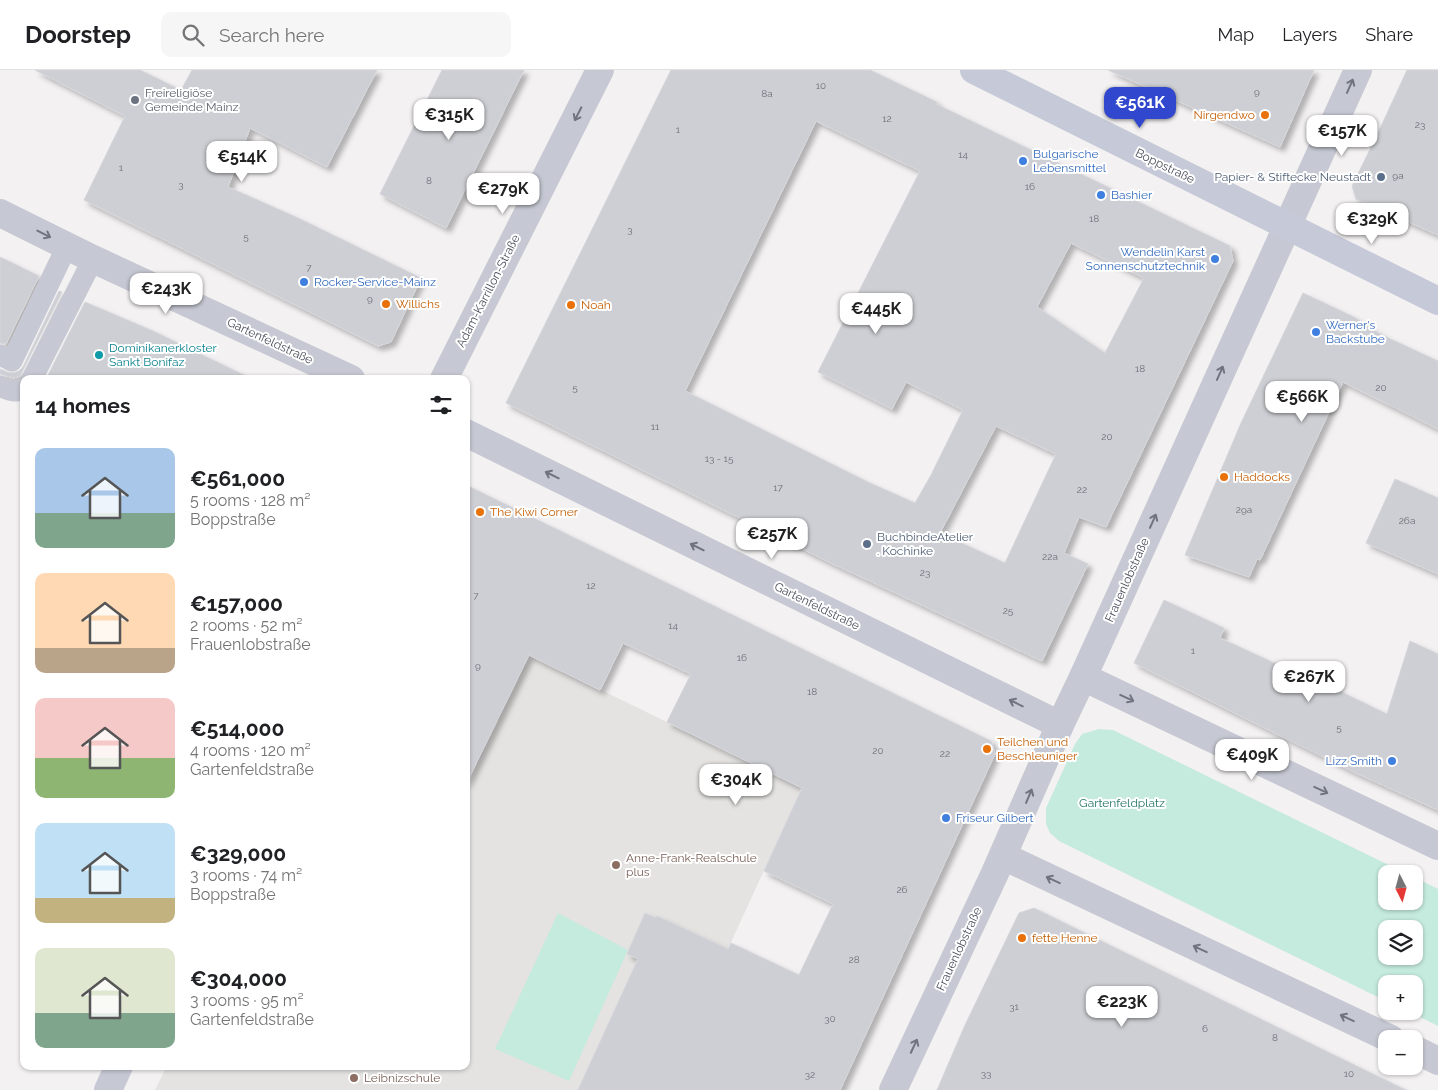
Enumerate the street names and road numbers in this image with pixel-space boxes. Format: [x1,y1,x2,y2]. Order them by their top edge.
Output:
street label: Boppstraße [1133,146,1197,186]
street label: Adam-Karrillon-Straße [453,232,523,350]
street label: Gartenfeldstraße [225,315,315,367]
street label: Frauenlobstraße [1102,536,1152,624]
street label: Gartenfeldstraße [772,579,862,633]
street label: Frauenlobstraße [934,905,984,993]

